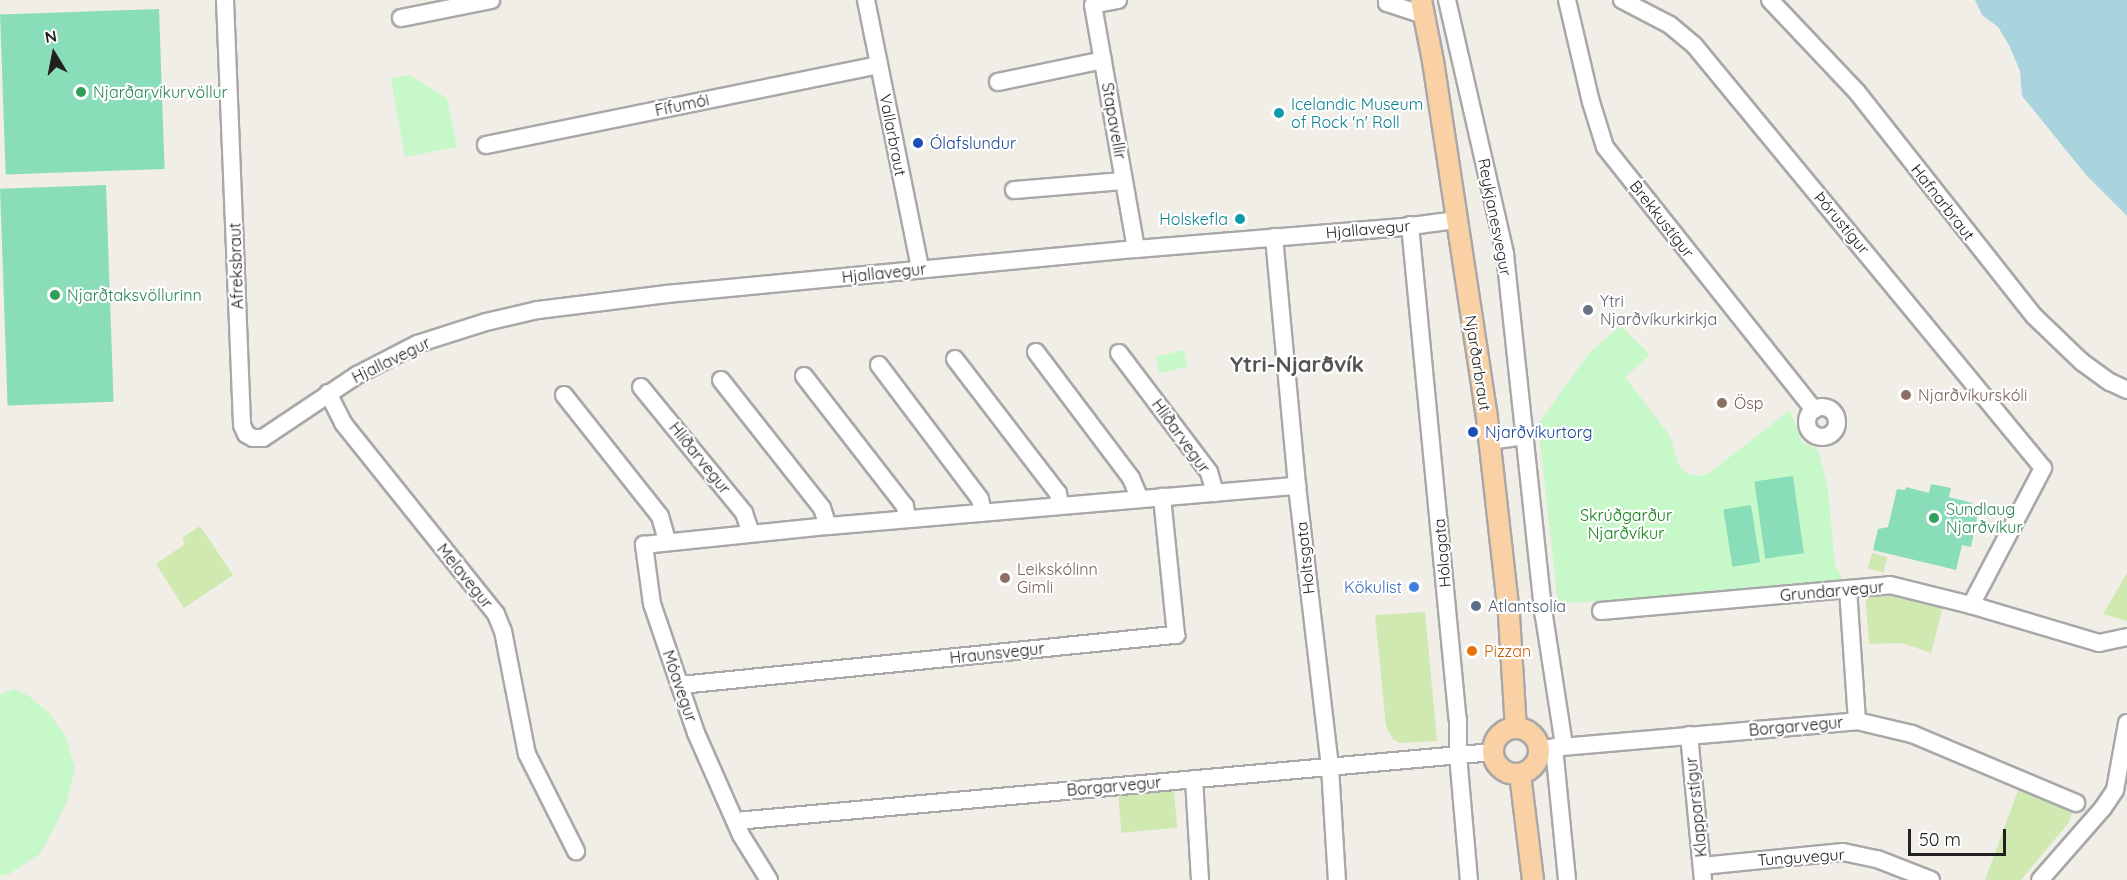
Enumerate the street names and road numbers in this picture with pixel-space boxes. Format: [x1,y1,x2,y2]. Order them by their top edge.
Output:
street label: Stapavellir [1098,81,1130,161]
street label: Fífumói [653,90,711,120]
street label: Vallarbraut [876,92,910,178]
street label: Reykjanesvegur [1474,157,1516,277]
street label: Hafnarbraut [1907,160,1979,244]
street label: Brekkustígur [1626,177,1698,261]
street label: Þórustígur [1810,188,1874,258]
street label: Hjallavegur [1325,216,1411,242]
street label: Afreksbraut [225,222,247,310]
street label: Hjallavegur [841,259,927,287]
street label: Njarðarbraut [1461,314,1495,412]
street label: Hjallavegur [349,333,433,387]
street label: Hlíðarvegur [1148,395,1214,477]
street label: Hlíðarvegur [665,418,735,498]
street label: Hólagata [1429,518,1455,588]
street label: Holtsgata [1292,521,1318,595]
street label: Melavegur [433,540,497,612]
street label: Grundarvegur [1779,577,1885,605]
street label: Hraunsvegur [949,638,1045,668]
street label: Móavegur [659,647,701,725]
street label: Borgarvegur [1748,712,1844,740]
street label: Klapparstígur [1681,756,1711,858]
street label: Borgarvegur [1066,772,1162,800]
street label: Tunguvegur [1757,844,1845,870]

